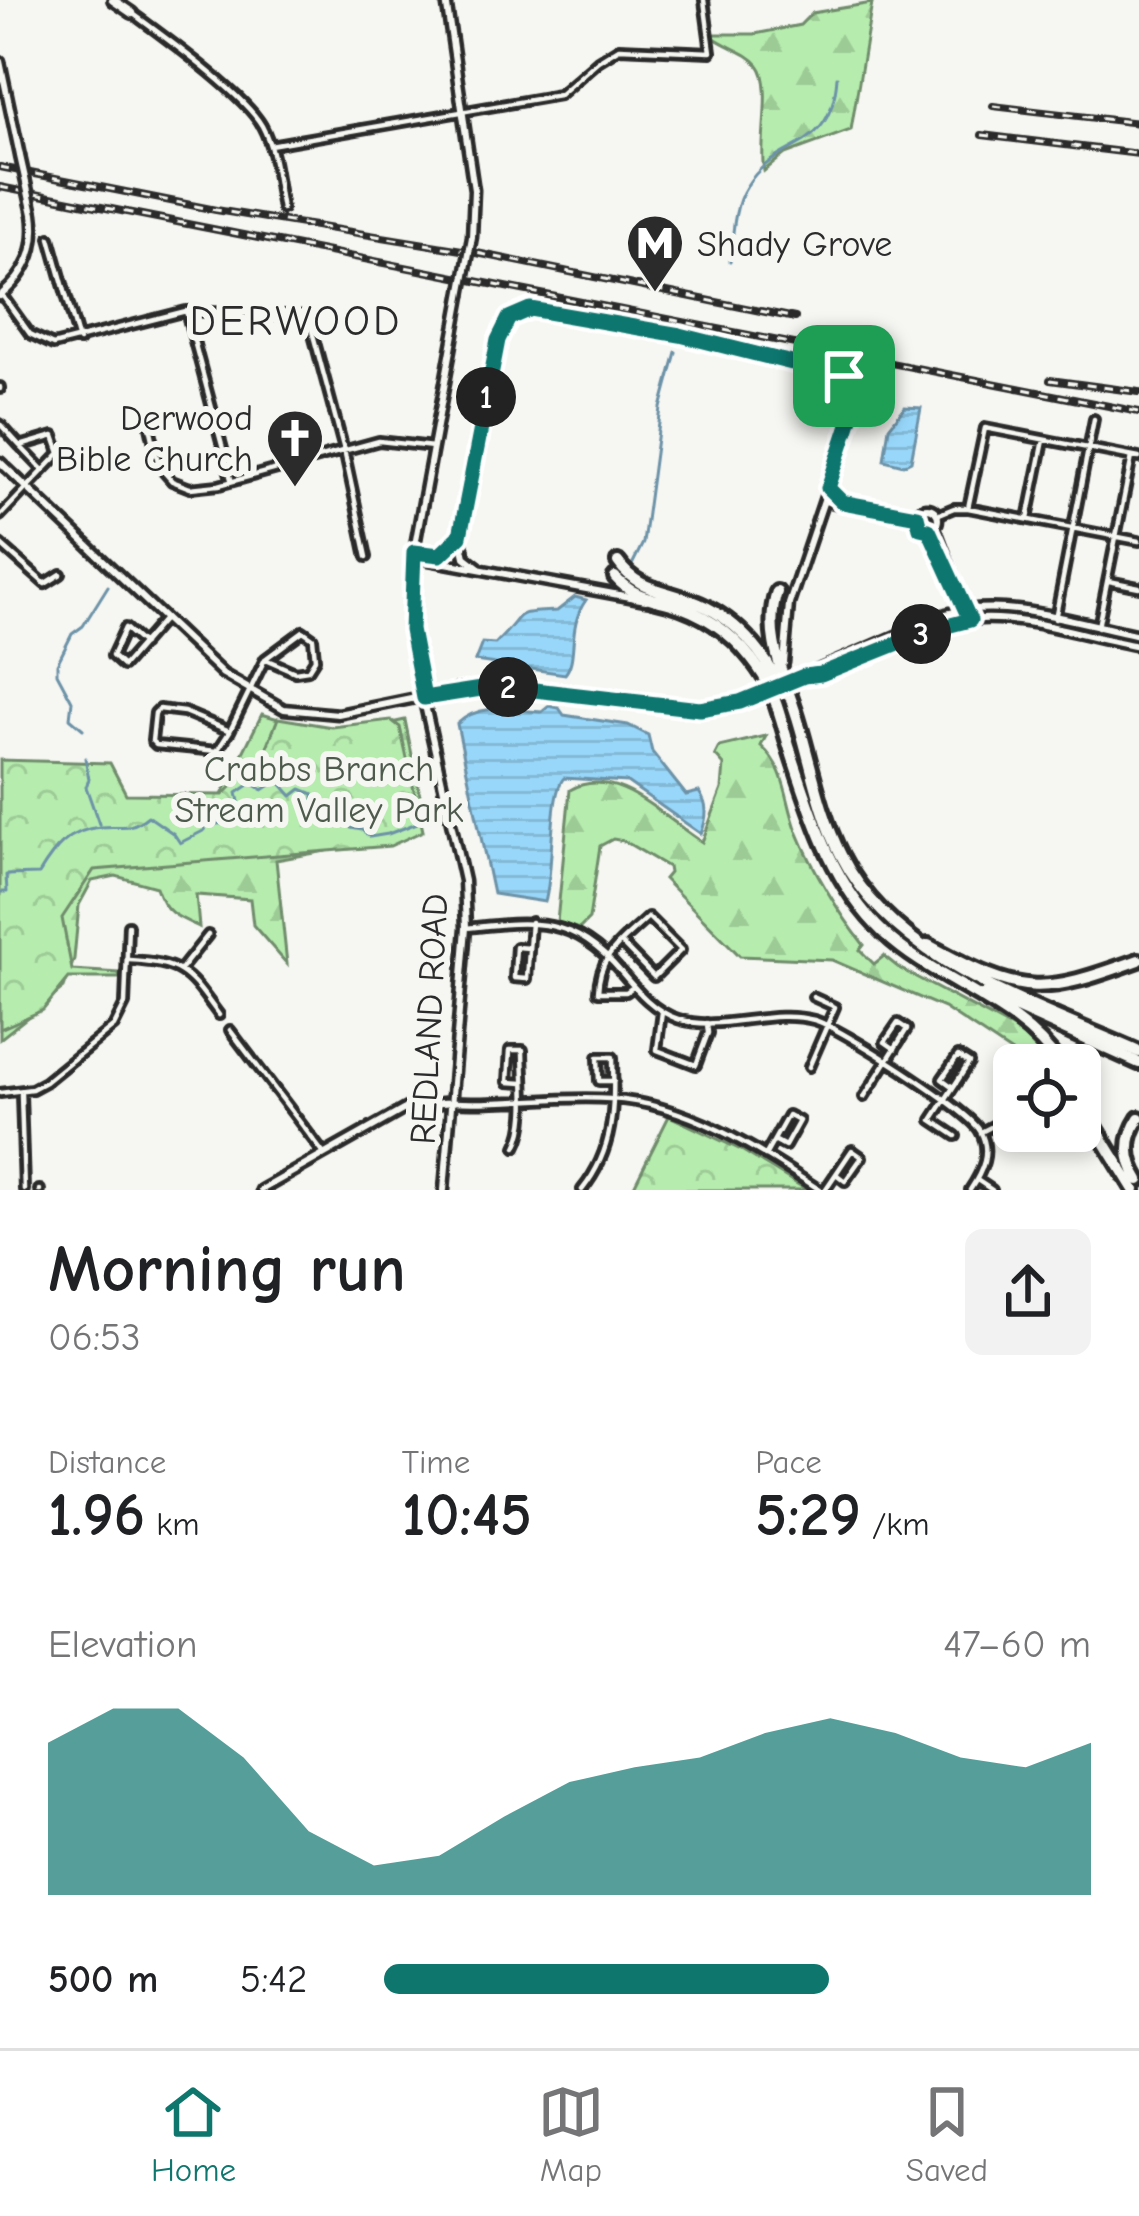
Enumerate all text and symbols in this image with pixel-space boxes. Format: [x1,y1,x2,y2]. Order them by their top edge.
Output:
metro station icon: Shady Grove [624,212,686,294]
place label: Shady Grove [697,224,892,265]
district label: DERWOOD [190,297,402,346]
pin [793,325,895,427]
icon: arrive [811,343,877,409]
pin: 1 [456,367,516,427]
text: 1 [480,378,492,416]
place label: Derwood Bible Church [56,398,253,480]
church icon: Derwood Bible Church [264,407,326,489]
pin: 3 [891,604,951,664]
text: 3 [913,615,929,653]
pin: 2 [478,657,538,717]
text: 2 [500,668,516,706]
park label: Crabbs Branch Stream Valley Park [175,749,464,831]
street label: REDLAND ROAD [402,893,457,1146]
map controls [993,1044,1101,1152]
button: locate [993,1044,1101,1152]
button: share [965,1229,1091,1355]
text: Morning run [48,1232,406,1308]
text: 06:53 [48,1315,141,1360]
text: Distance [48,1443,166,1481]
text: Time [402,1443,470,1481]
text: Pace [755,1443,822,1481]
text: 1.96 [48,1481,145,1550]
text: 10:45 [402,1481,532,1550]
text: 5:29 [755,1481,861,1550]
text: km [145,1505,200,1543]
text: /km [861,1505,930,1543]
text: Elevation [48,1622,197,1667]
text: 47–60 m [943,1622,1091,1667]
text: 500 m [48,1957,158,2002]
text: 5:42 [240,1957,307,2002]
tab: Home [151,2079,236,2189]
tab: Map [538,2079,604,2189]
tab: Saved [906,2079,988,2189]

